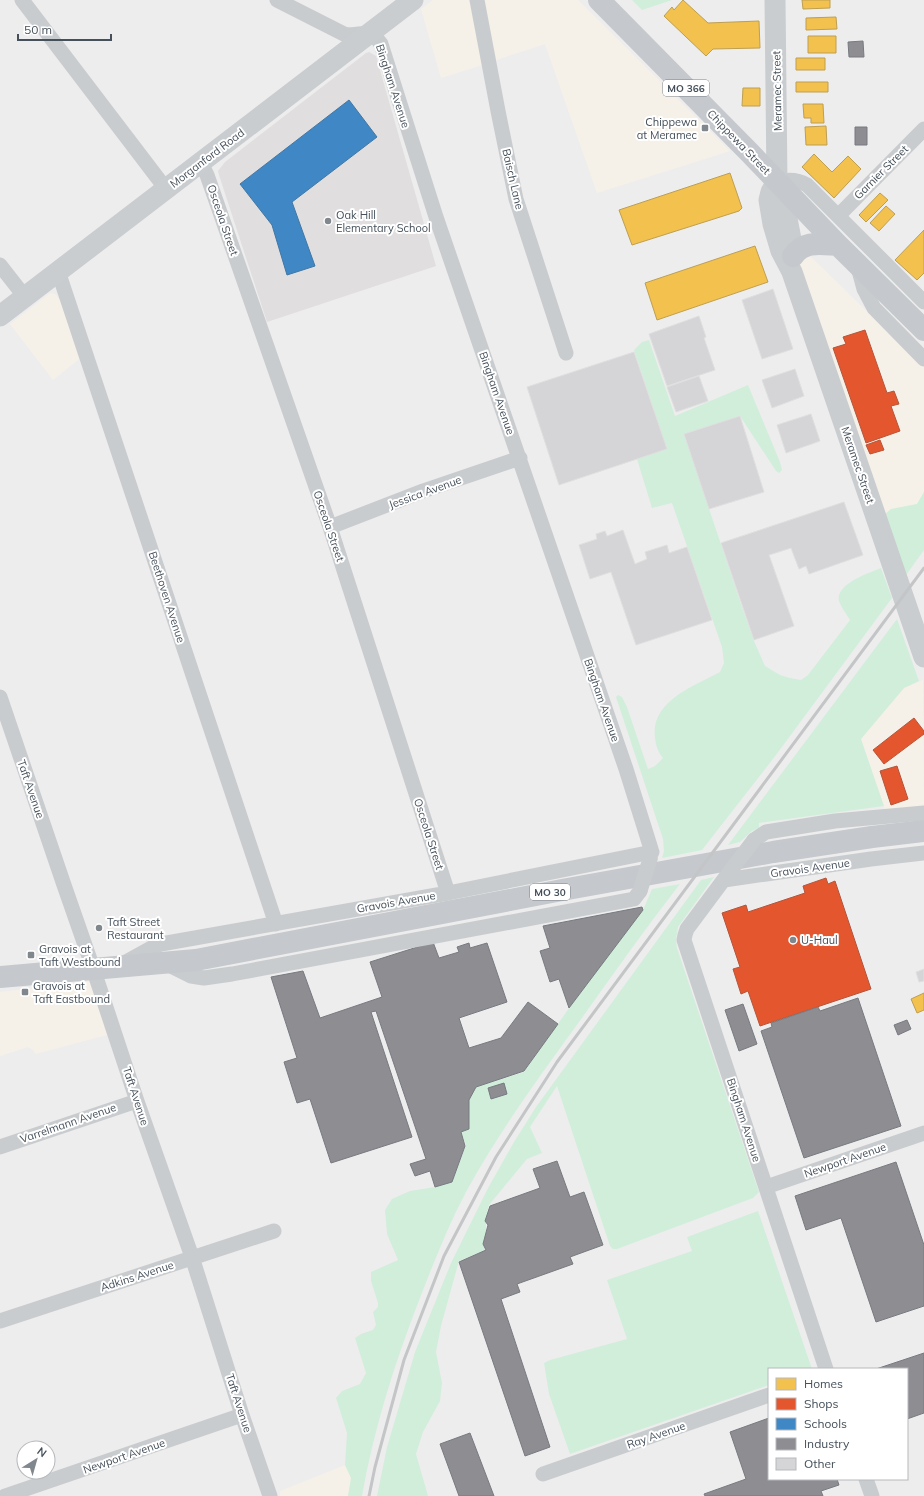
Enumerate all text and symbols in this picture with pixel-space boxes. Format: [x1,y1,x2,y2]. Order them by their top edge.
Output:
scale bar [18,16,111,42]
text: 50 m [24,22,52,37]
street label: Bingham Avenue [373,42,413,130]
street label: Meramec Street [769,51,785,131]
road number: MO 366 [663,80,709,96]
street label: Chippewa Street [704,107,774,178]
place label: Chippewa at Meramec [637,115,698,142]
marker: Chippewa at Meramec [700,123,710,133]
street label: Morganford Road [167,125,247,191]
street label: Garnier Street [851,142,911,202]
street label: Baisch Lane [499,147,527,211]
street label: Osceola Street [204,183,242,257]
place label: Oak Hill Elementary School [336,208,431,235]
marker: Oak Hill Elementary School [323,216,333,226]
street label: Bingham Avenue [476,350,518,436]
street label: Meramec Street [838,425,878,505]
street label: Jessica Avenue [387,472,463,512]
street label: Osceola Street [310,489,348,563]
street label: Beethoven Avenue [146,550,188,644]
street label: Bingham Avenue [581,657,623,743]
street label: Taft Avenue [14,758,48,820]
street label: Osceola Street [411,797,447,872]
street label: Gravois Avenue [770,856,851,880]
road number: MO 30 [530,884,570,900]
street label: Gravois Avenue [355,888,437,916]
place label: Taft Street Restaurant [107,915,164,942]
marker: Taft Street Restaurant [94,923,104,933]
place label: U-Haul [801,933,838,947]
marker: U-Haul [788,935,798,945]
place label: Gravois at Taft Westbound [39,942,121,969]
marker: Gravois at Taft Westbound [26,950,36,960]
place label: Gravois at Taft Eastbound [33,979,110,1006]
marker: Gravois at Taft Eastbound [20,987,30,997]
street label: Taft Avenue [120,1065,152,1127]
street label: Bingham Avenue [724,1076,764,1164]
street label: Varrelmann Avenue [18,1100,118,1146]
street label: Newport Avenue [802,1139,888,1181]
street label: Adkins Avenue [99,1258,175,1294]
legend [768,1368,908,1480]
street label: Taft Avenue [223,1372,255,1434]
text: Homes [804,1376,843,1391]
text: Shops [804,1396,839,1411]
text: Schools [804,1416,847,1431]
street label: Ray Avenue [625,1418,687,1452]
street label: Newport Avenue [81,1435,167,1477]
text: Industry [804,1436,850,1451]
north arrow [16,1440,56,1480]
text: N [34,1444,50,1460]
text: Other [804,1456,836,1471]

